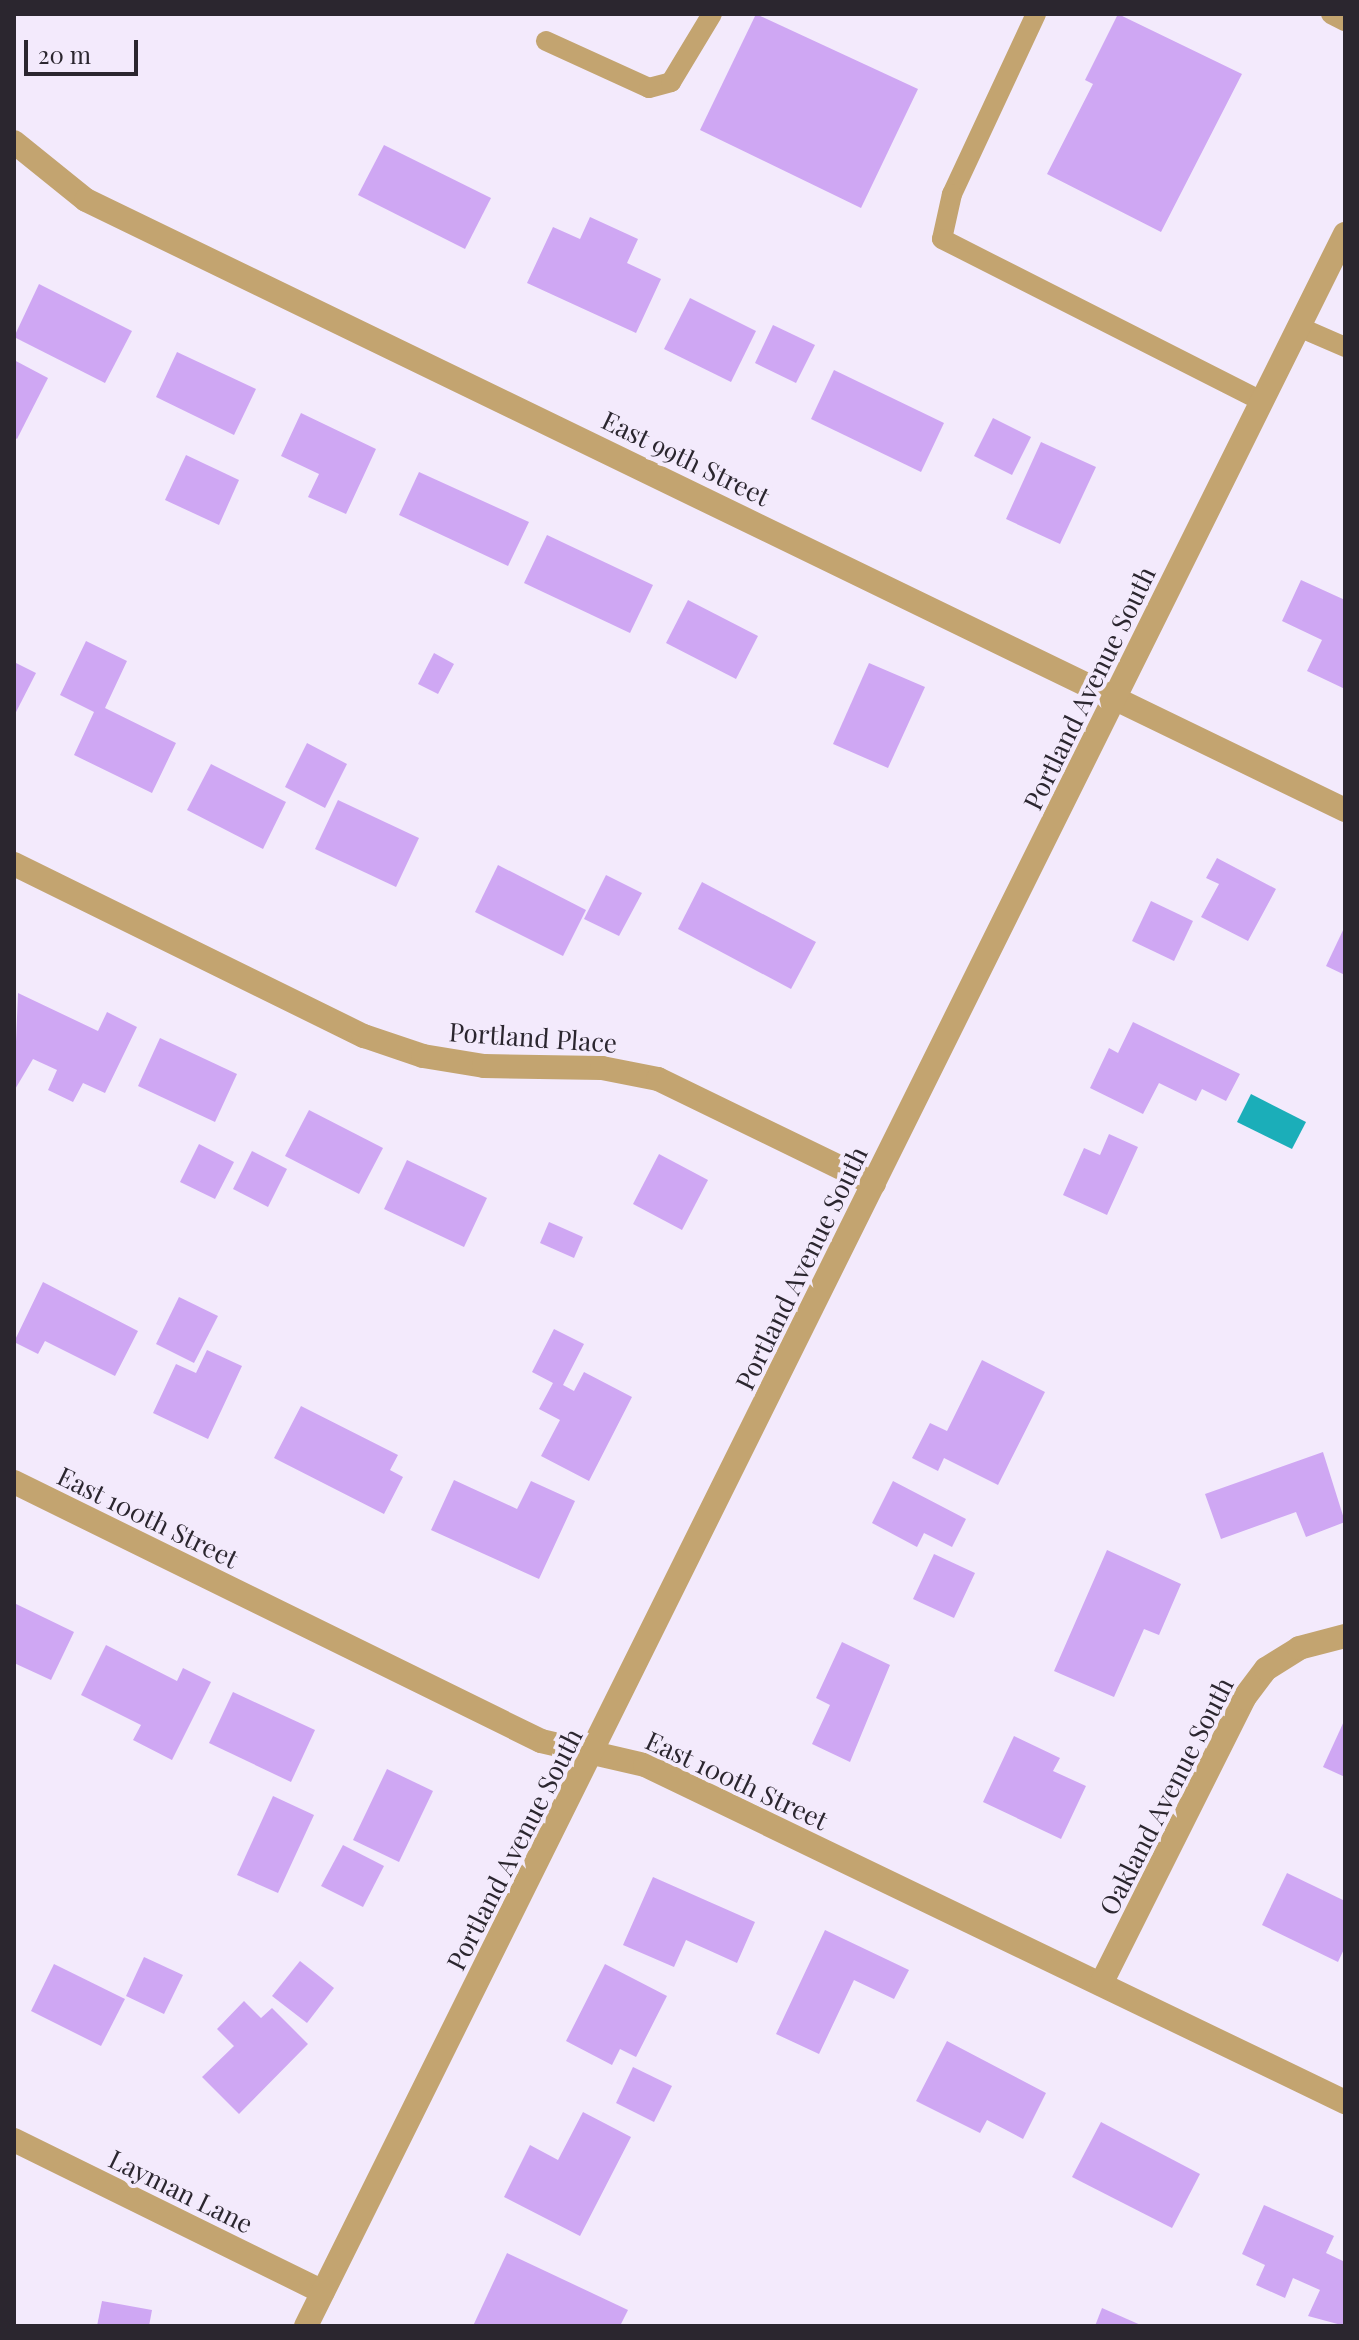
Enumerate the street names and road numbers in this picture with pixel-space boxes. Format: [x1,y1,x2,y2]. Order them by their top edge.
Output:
street label: East 99th Street [597,404,775,512]
street label: Portland Avenue South [1016,561,1162,815]
street label: Portland Place [448,1016,618,1058]
street label: Portland Avenue South [728,1141,874,1395]
street label: East 100th Street [52,1460,244,1574]
street label: Oakland Avenue South [1092,1672,1240,1920]
street label: Portland Avenue South [439,1723,589,1975]
street label: East 100th Street [641,1724,833,1836]
street label: Layman Lane [104,2143,258,2239]

